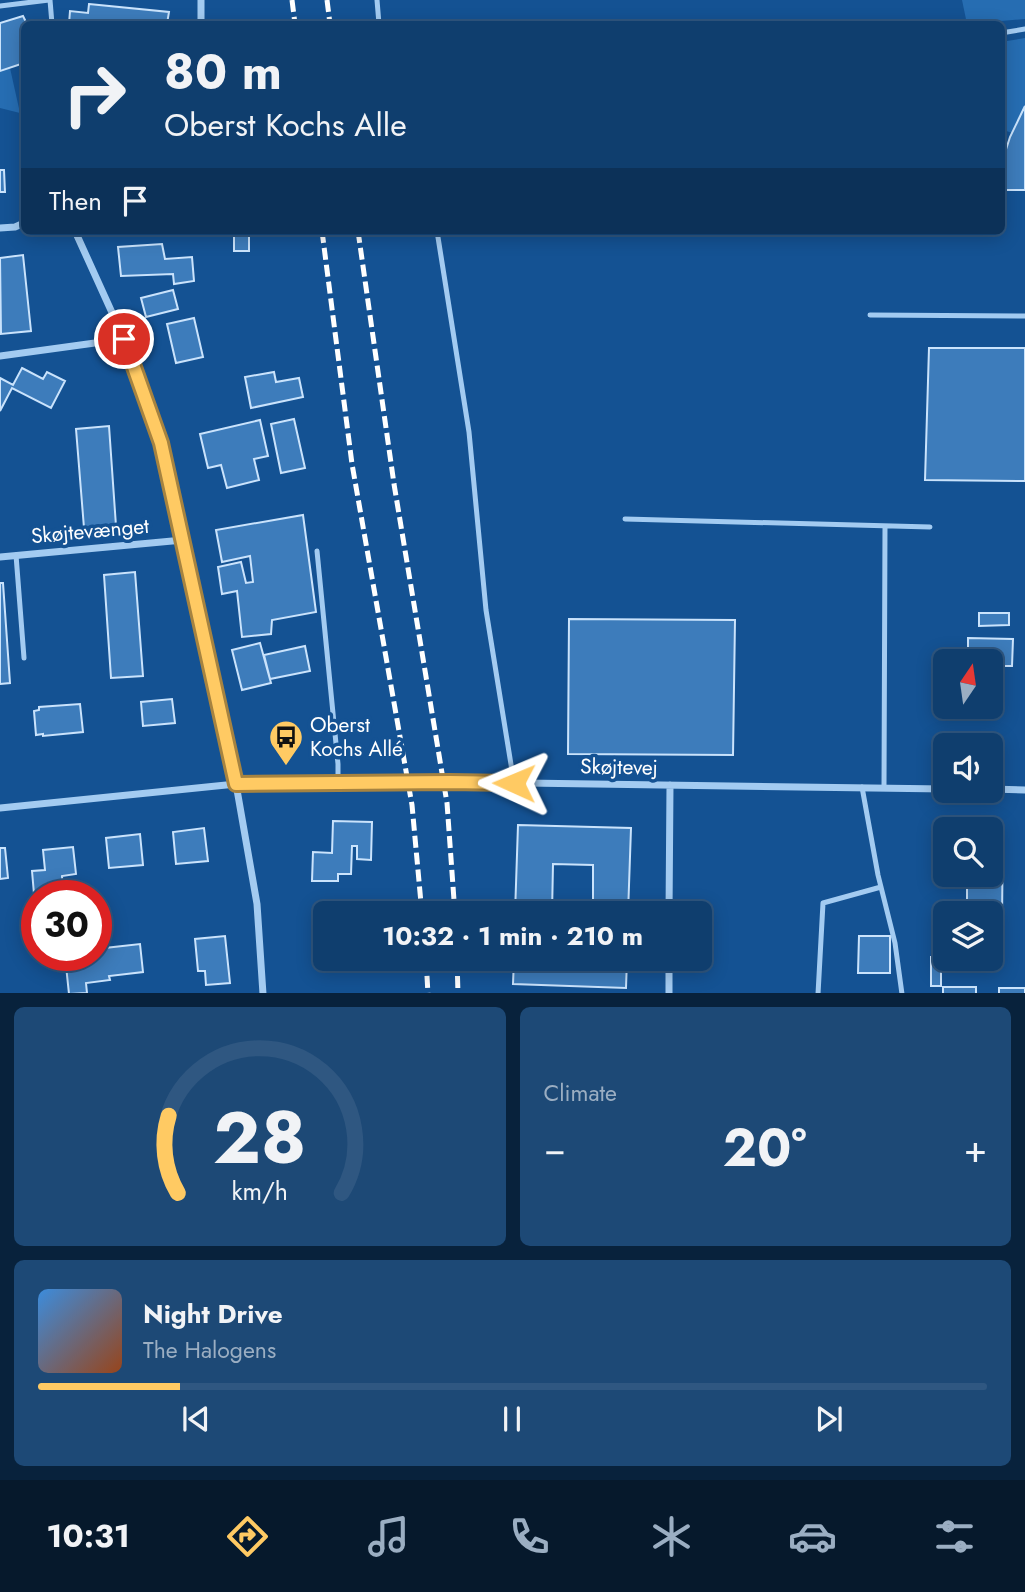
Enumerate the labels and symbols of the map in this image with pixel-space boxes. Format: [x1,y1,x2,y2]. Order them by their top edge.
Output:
pin [94,309,154,369]
street label: Skøjtevænget [30,511,150,551]
north arrow [933,649,1003,719]
place label: Oberst Kochs Allé [310,710,403,764]
bus stop icon: Oberst Kochs Allé [267,718,305,767]
position arrow [477,746,551,820]
street label: Skøjtevej [580,751,658,783]
speed limit sign: 30 [21,880,112,971]

